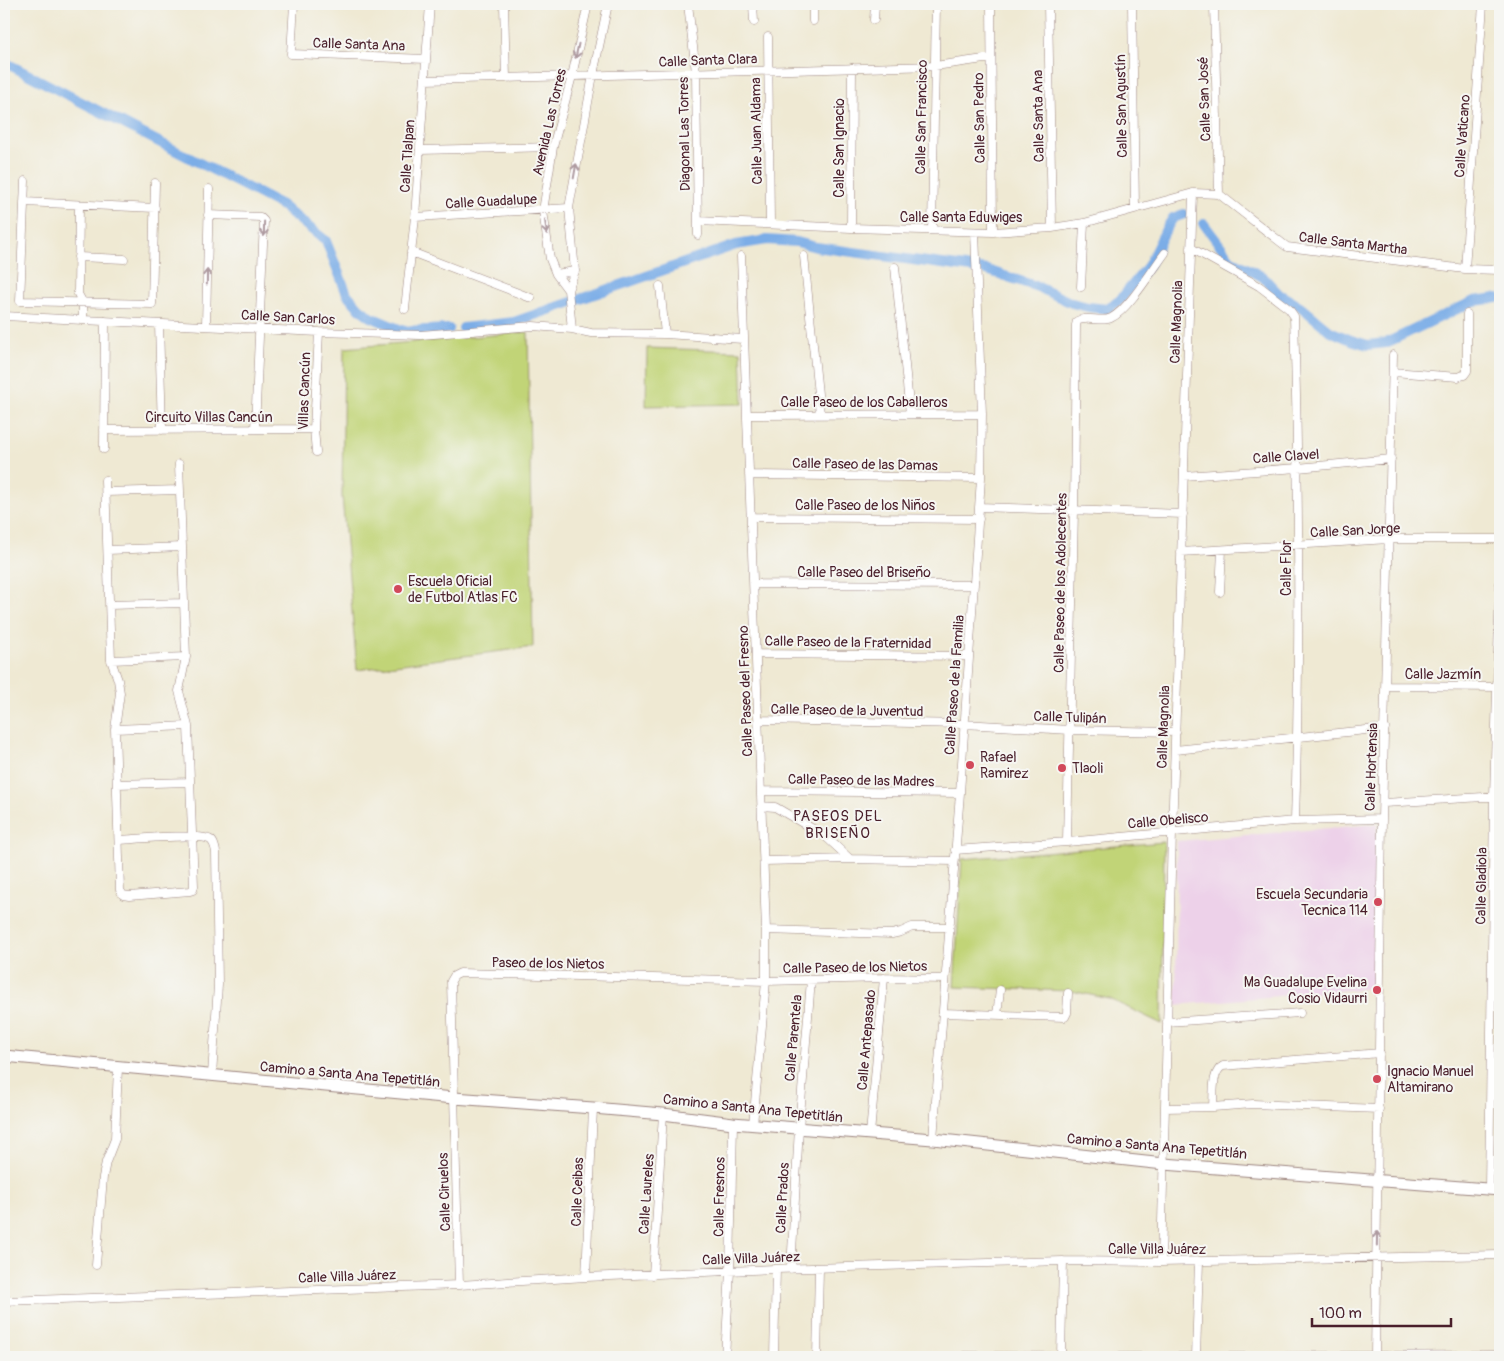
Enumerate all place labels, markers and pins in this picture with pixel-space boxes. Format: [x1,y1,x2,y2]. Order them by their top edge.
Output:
place label: Escuela Oficial de Futbol Atlas FC [408,573,518,606]
marker: Escuela Oficial de Futbol Atlas FC [392,583,404,595]
place label: Rafael Ramirez [980,749,1028,782]
marker: Rafael Ramirez [964,759,976,771]
place label: Tlaoli [1072,760,1103,777]
marker: Tlaoli [1056,762,1068,774]
place label: Escuela Secundaria Tecnica 114 [1256,886,1368,919]
marker: Escuela Secundaria Tecnica 114 [1372,896,1384,908]
place label: Ma Guadalupe Evelina Cosio Vidaurri [1244,974,1367,1007]
marker: Ma Guadalupe Evelina Cosio Vidaurri [1371,984,1383,996]
place label: Ignacio Manuel Altamirano [1387,1063,1474,1096]
marker: Ignacio Manuel Altamirano [1371,1073,1383,1085]

